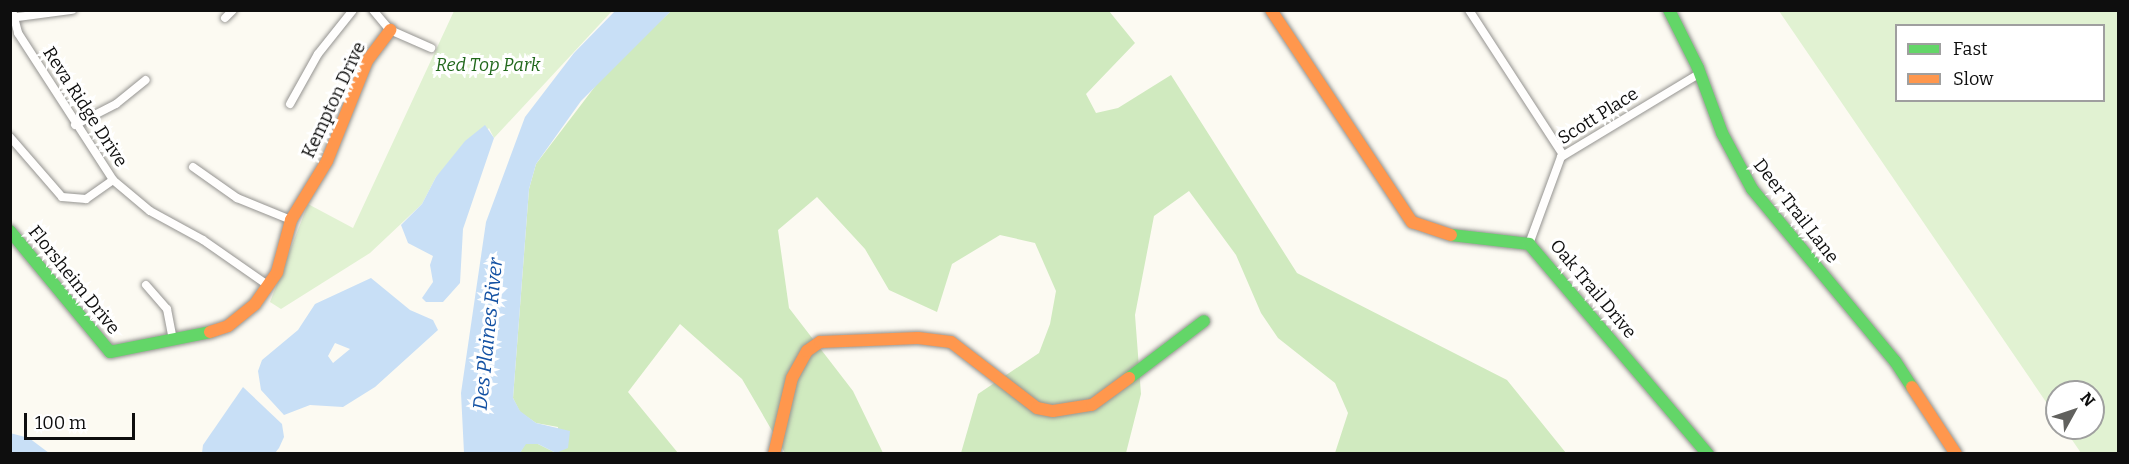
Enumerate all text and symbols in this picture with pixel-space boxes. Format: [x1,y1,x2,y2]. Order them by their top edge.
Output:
legend [1895,24,2105,102]
street label: Kempton Drive [298,38,370,162]
text: Fast [1953,38,1988,60]
street label: Reva Ridge Drive [38,43,132,171]
park label: Red Top Park [435,54,541,76]
text: Slow [1953,68,1993,90]
street label: Scott Place [1554,83,1642,149]
street label: Deer Trail Lane [1749,155,1843,267]
street label: Florsheim Drive [24,221,124,339]
street label: Oak Trail Drive [1545,235,1641,343]
water label: Des Plaines River [468,257,508,411]
north arrow [2045,380,2105,440]
text: N [2076,389,2099,410]
scale bar [27,401,138,439]
text: 100 m [35,412,86,434]

